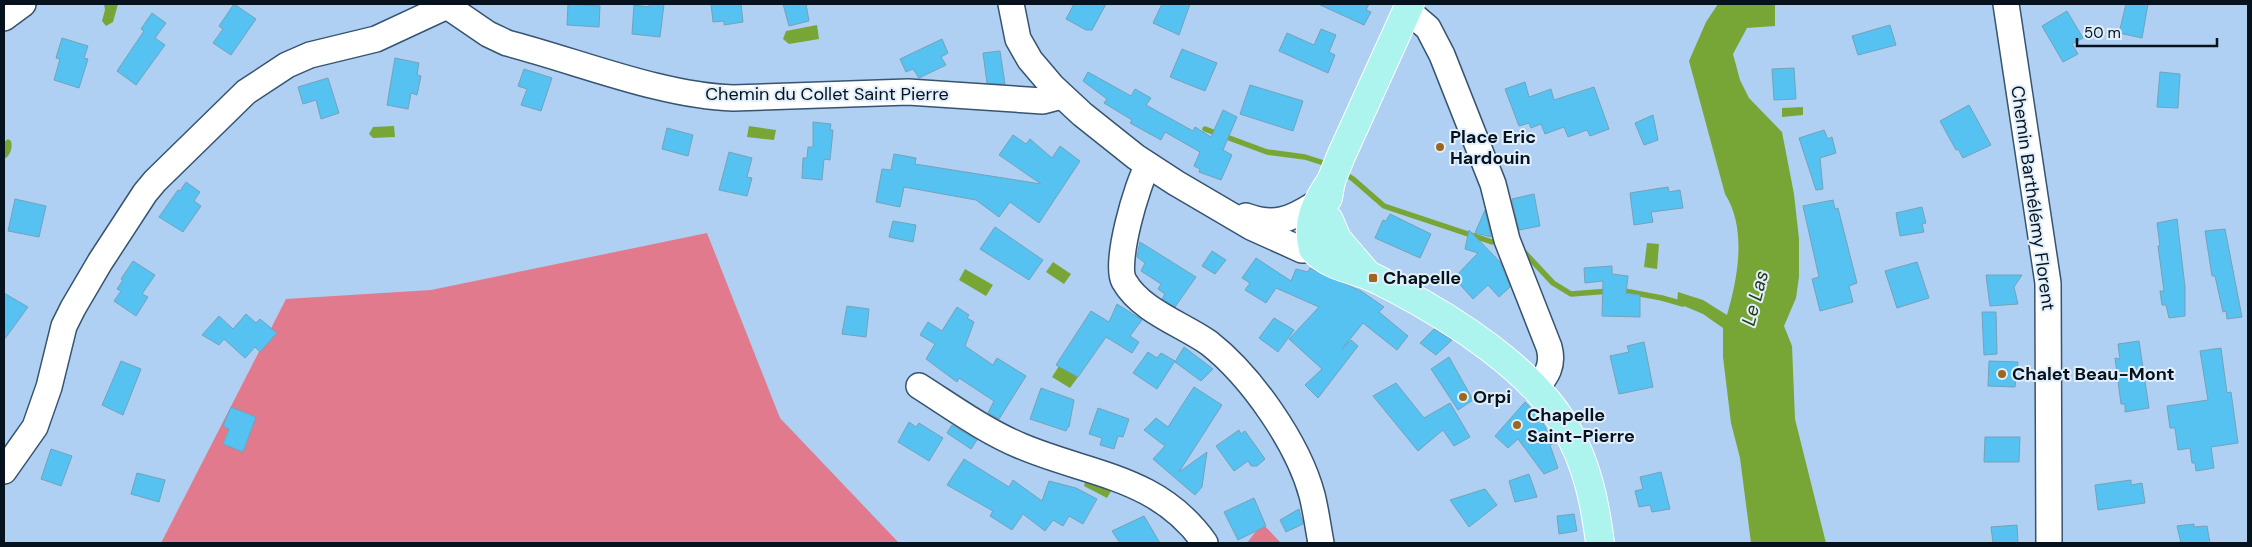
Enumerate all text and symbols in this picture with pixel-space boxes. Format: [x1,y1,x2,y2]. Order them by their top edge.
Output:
scale bar [2077,15,2217,47]
text: 50 m [2084,23,2121,43]
street label: Chemin du Collet Saint Pierre [705,82,949,106]
street label: Chemin Barthélémy Florent [2005,84,2061,312]
place label: Place Eric Hardouin [1450,125,1536,170]
marker: Place Eric Hardouin [1434,141,1446,153]
place label: Chapelle [1383,266,1461,290]
water label: Le Las [1736,268,1774,328]
marker: Chapelle [1367,272,1379,284]
place label: Chalet Beau-Mont [2012,362,2175,386]
marker: Chalet Beau-Mont [1996,368,2008,380]
place label: Orpi [1473,385,1511,409]
marker: Orpi [1457,391,1469,403]
place label: Chapelle Saint-Pierre [1527,403,1635,448]
marker: Chapelle Saint-Pierre [1511,419,1523,431]

